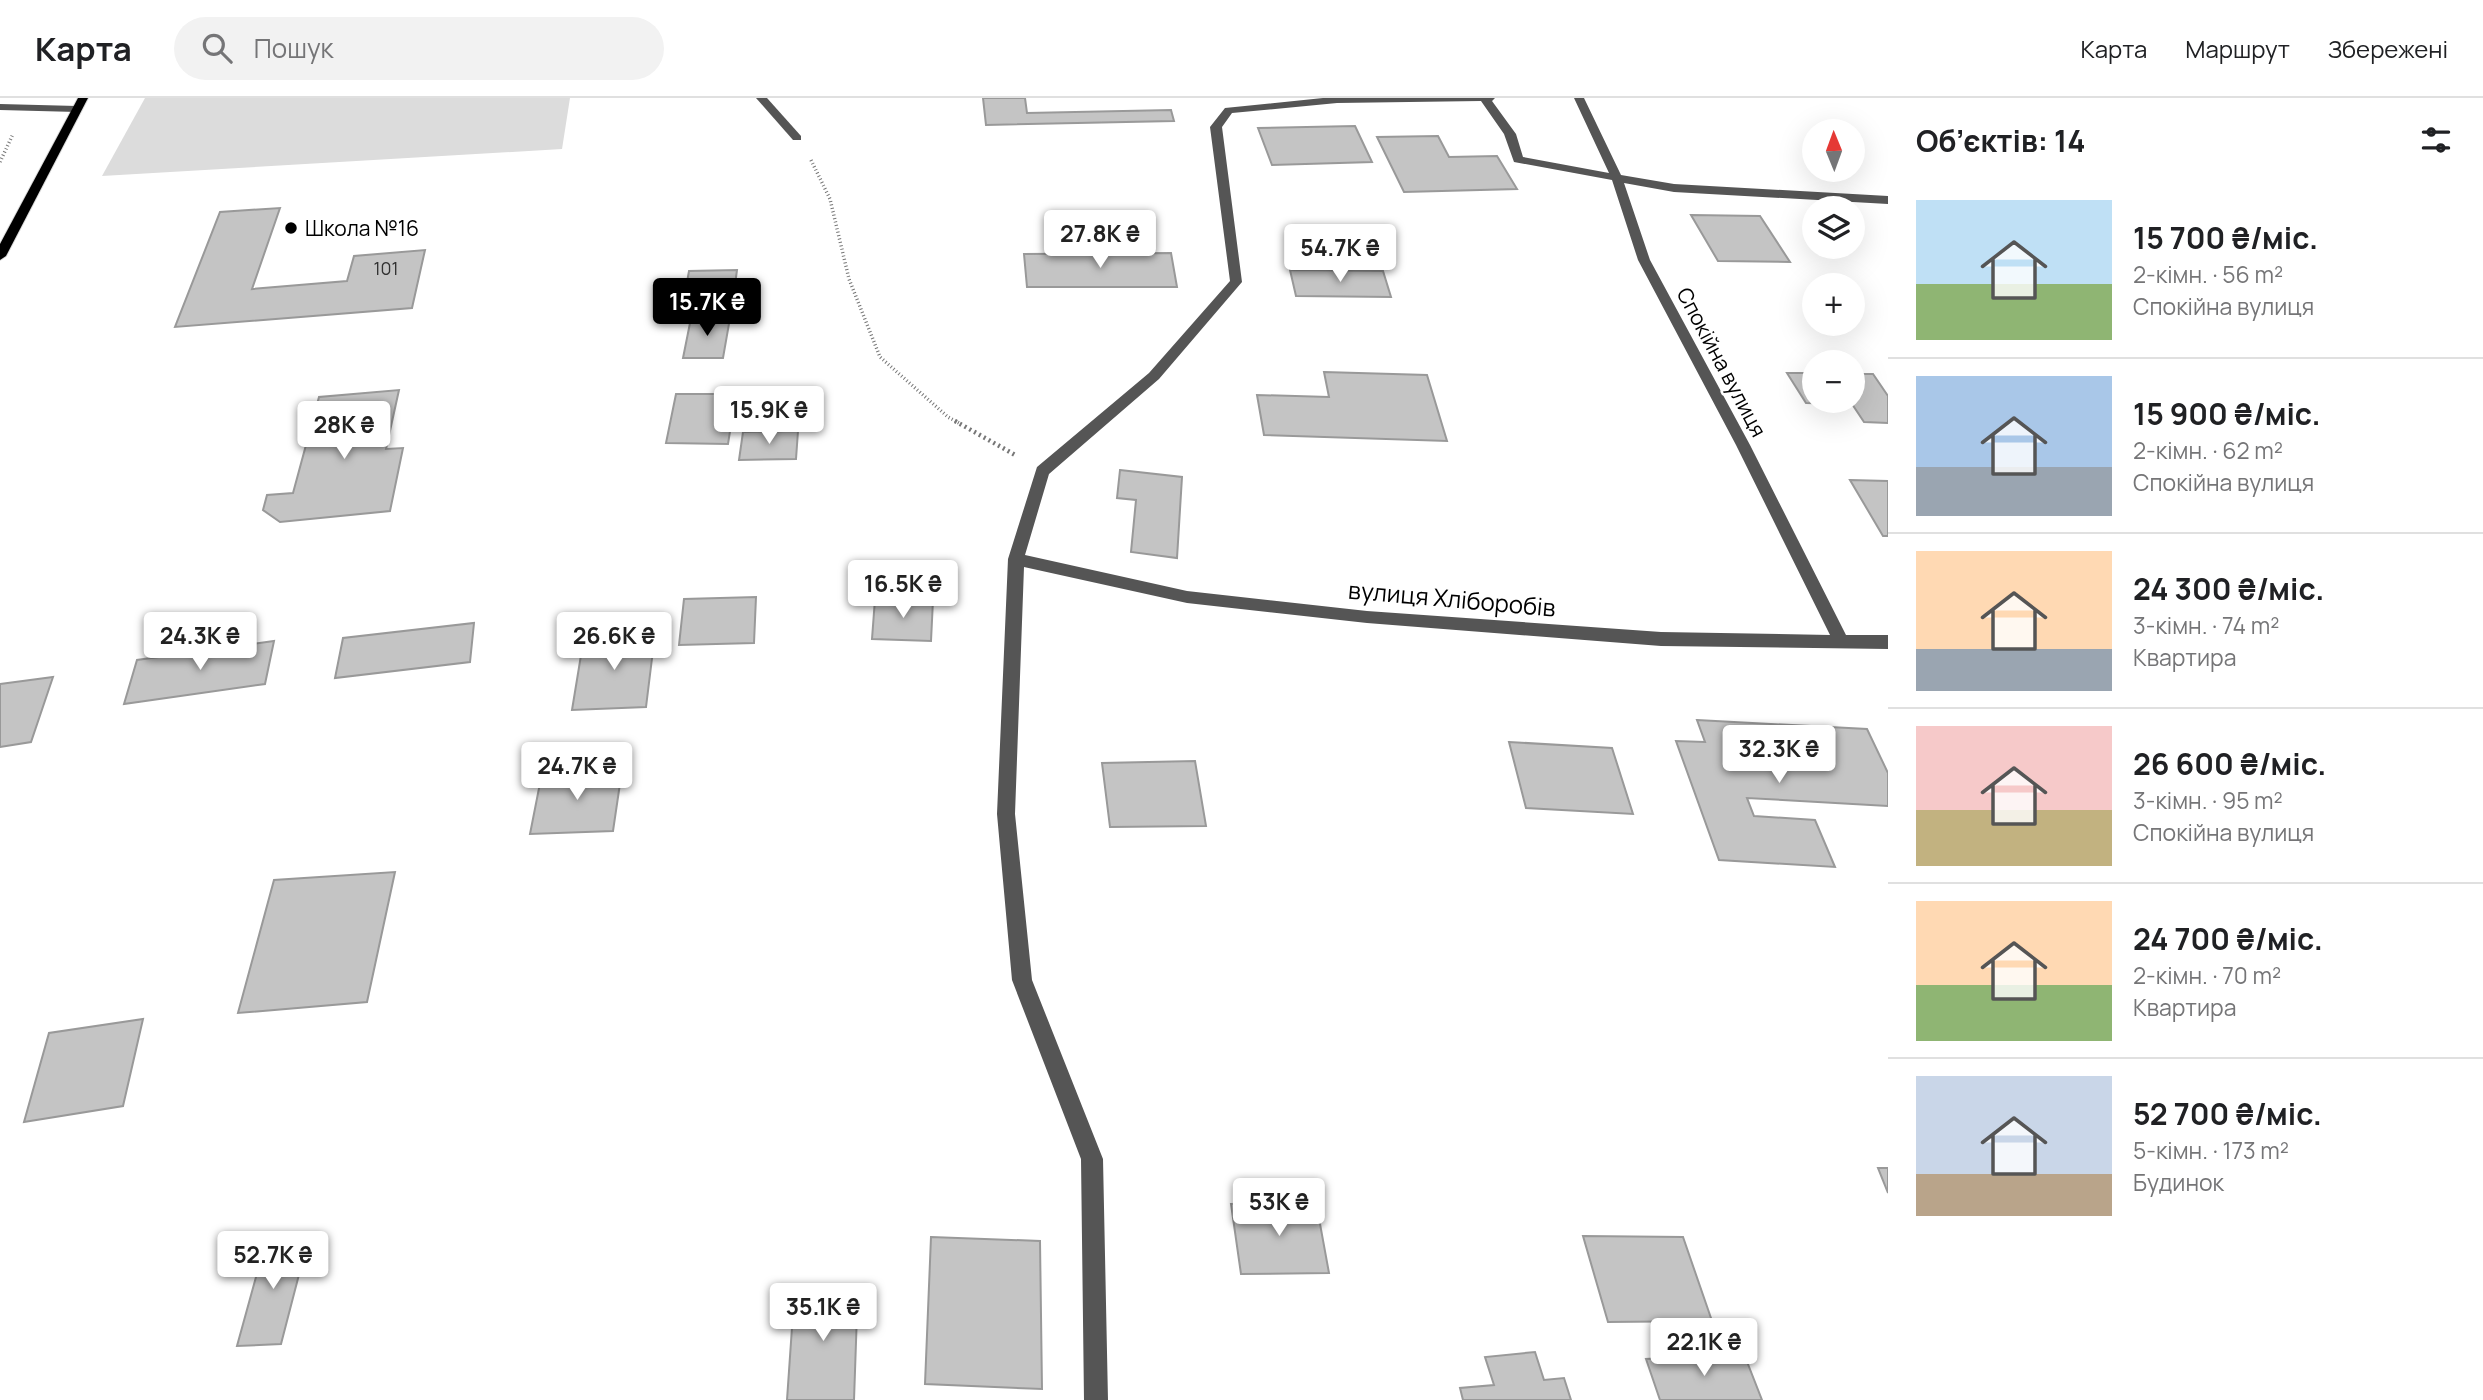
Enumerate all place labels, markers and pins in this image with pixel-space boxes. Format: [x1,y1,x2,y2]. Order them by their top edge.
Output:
pin: 27.8K ₴ [1035,211,1165,270]
place label: Школа №16 [305,214,419,242]
marker: Школа №16 [283,220,299,236]
pin: 54.7K ₴ [1275,225,1405,284]
pin: 15.7K ₴ [642,278,772,338]
pin: 15.9K ₴ [704,386,834,446]
pin: 28K ₴ [295,402,393,461]
pin: 16.5K ₴ [838,560,968,620]
pin: 24.3K ₴ [135,612,265,672]
pin: 26.6K ₴ [549,612,679,672]
pin: 32.3K ₴ [1714,726,1844,785]
pin: 24.7K ₴ [512,742,642,802]
pin: 53K ₴ [1230,1178,1328,1238]
pin: 52.7K ₴ [208,1232,338,1291]
pin: 35.1K ₴ [758,1284,888,1343]
pin: 22.1K ₴ [1639,1318,1769,1378]

